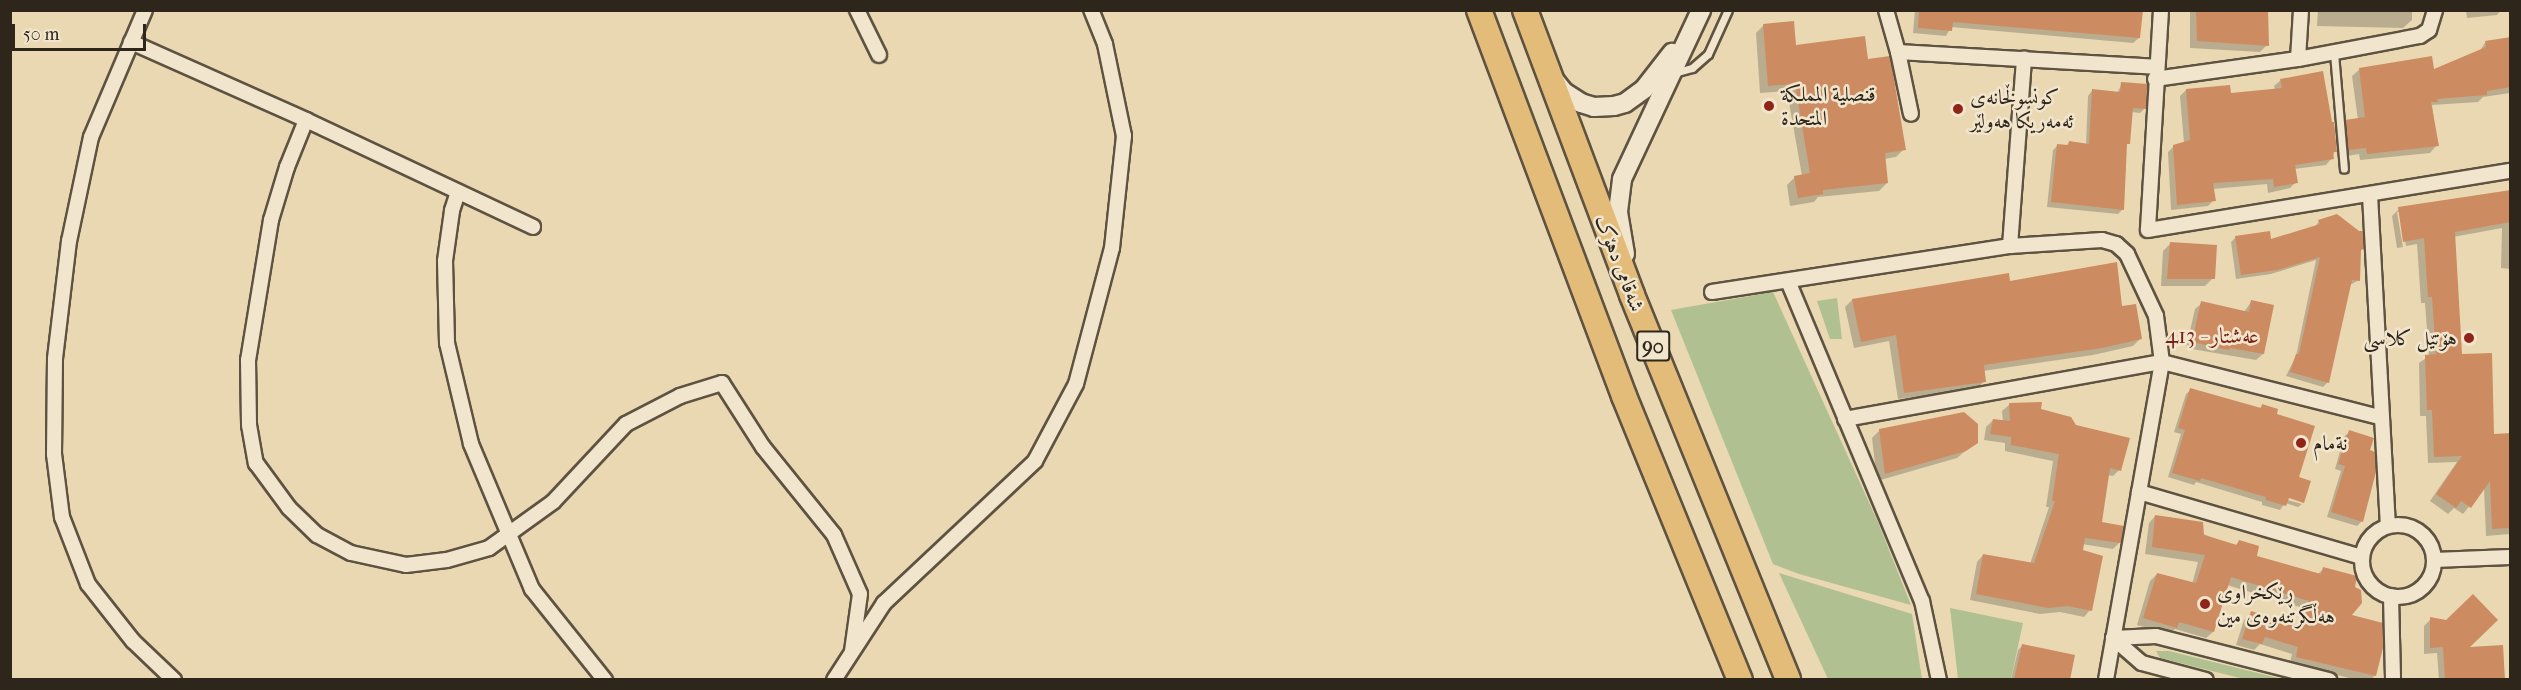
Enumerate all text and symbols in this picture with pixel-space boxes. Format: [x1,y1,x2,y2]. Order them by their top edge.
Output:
scale bar [15,12,148,50]
text: 50 m [23,24,59,45]
place label: قنصلية المملكة المتحدة [1781,81,1876,131]
place label: کونسوڵخانەی ئەمەریکا هەولێر [1970,84,2074,134]
marker: قنصلية المملكة المتحدة [1762,99,1776,113]
marker: کونسوڵخانەی ئەمەریکا هەولێر [1951,102,1965,116]
street label: شەقامی دهۆک [1590,211,1650,315]
district label: عه‌شتار - 413 [2165,324,2259,350]
place label: هۆتێل کلاسی [2363,325,2457,351]
road number: 90 [1635,329,1671,363]
marker: هۆتێل کلاسی [2462,331,2476,345]
place label: نةمام [2313,430,2347,456]
marker: نةمام [2294,436,2308,450]
place label: ڕێکخراوی هەڵگرتنەوەی مین [2217,579,2335,629]
marker: ڕێکخراوی هەڵگرتنەوەی مین [2198,597,2212,611]

